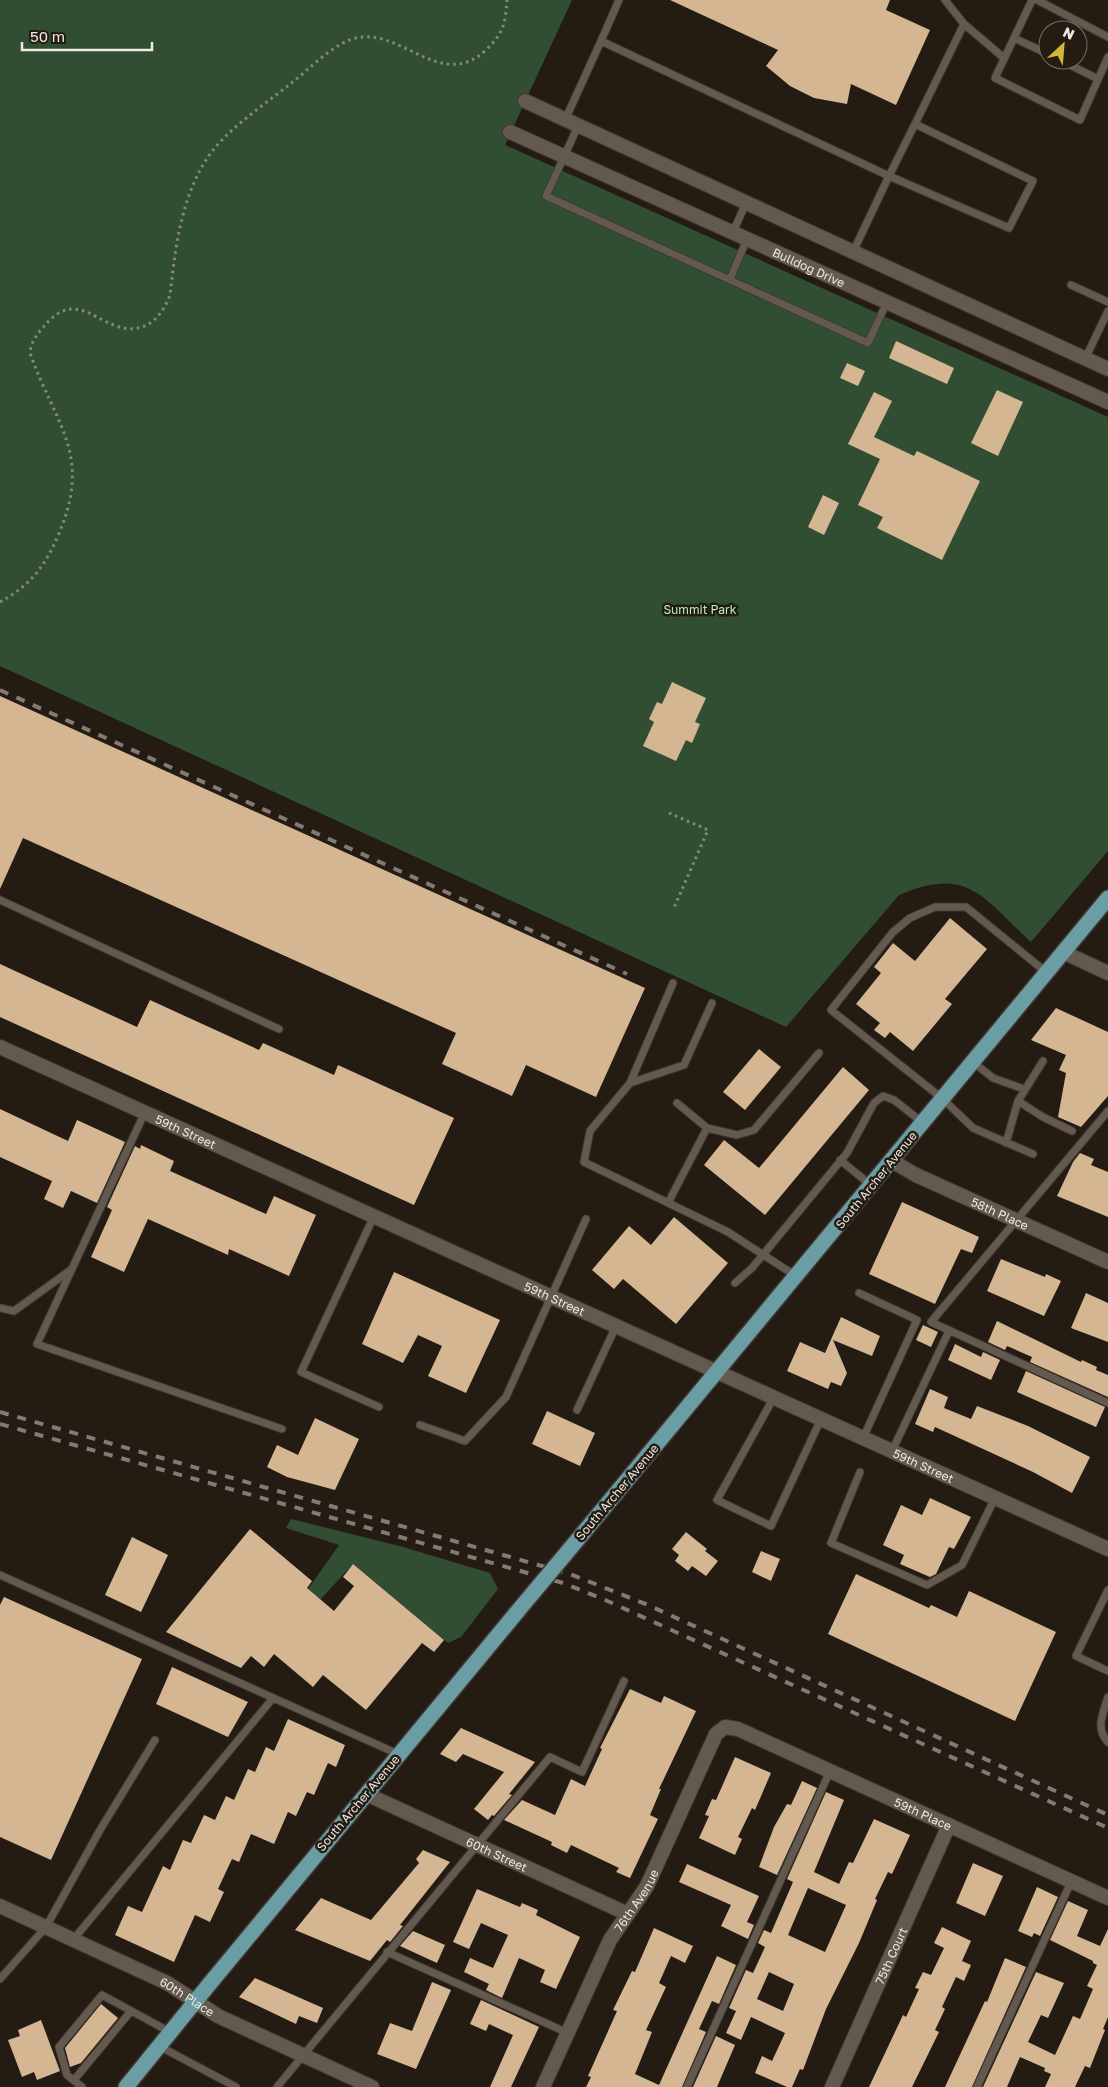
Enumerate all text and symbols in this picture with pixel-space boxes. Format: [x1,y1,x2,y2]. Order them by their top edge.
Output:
scale bar [22,20,152,52]
north arrow [1038,20,1088,70]
text: N [1060,23,1077,43]
text: 50 m [30,27,65,45]
street label: Bulldog Drive [770,244,847,290]
park label: Summit Park [663,602,737,617]
street label: 59th Street [153,1111,219,1152]
street label: South Archer Avenue [832,1128,920,1232]
street label: 58th Place [969,1194,1031,1233]
street label: 59th Street [522,1278,588,1319]
street label: South Archer Avenue [572,1441,662,1543]
street label: 59th Street [891,1445,957,1486]
street label: South Archer Avenue [313,1752,403,1854]
street label: 59th Place [892,1794,954,1833]
street label: 60th Street [464,1834,530,1875]
street label: 76th Avenue [610,1867,661,1934]
street label: 75th Court [871,1924,910,1986]
street label: 60th Place [158,1973,217,2019]

